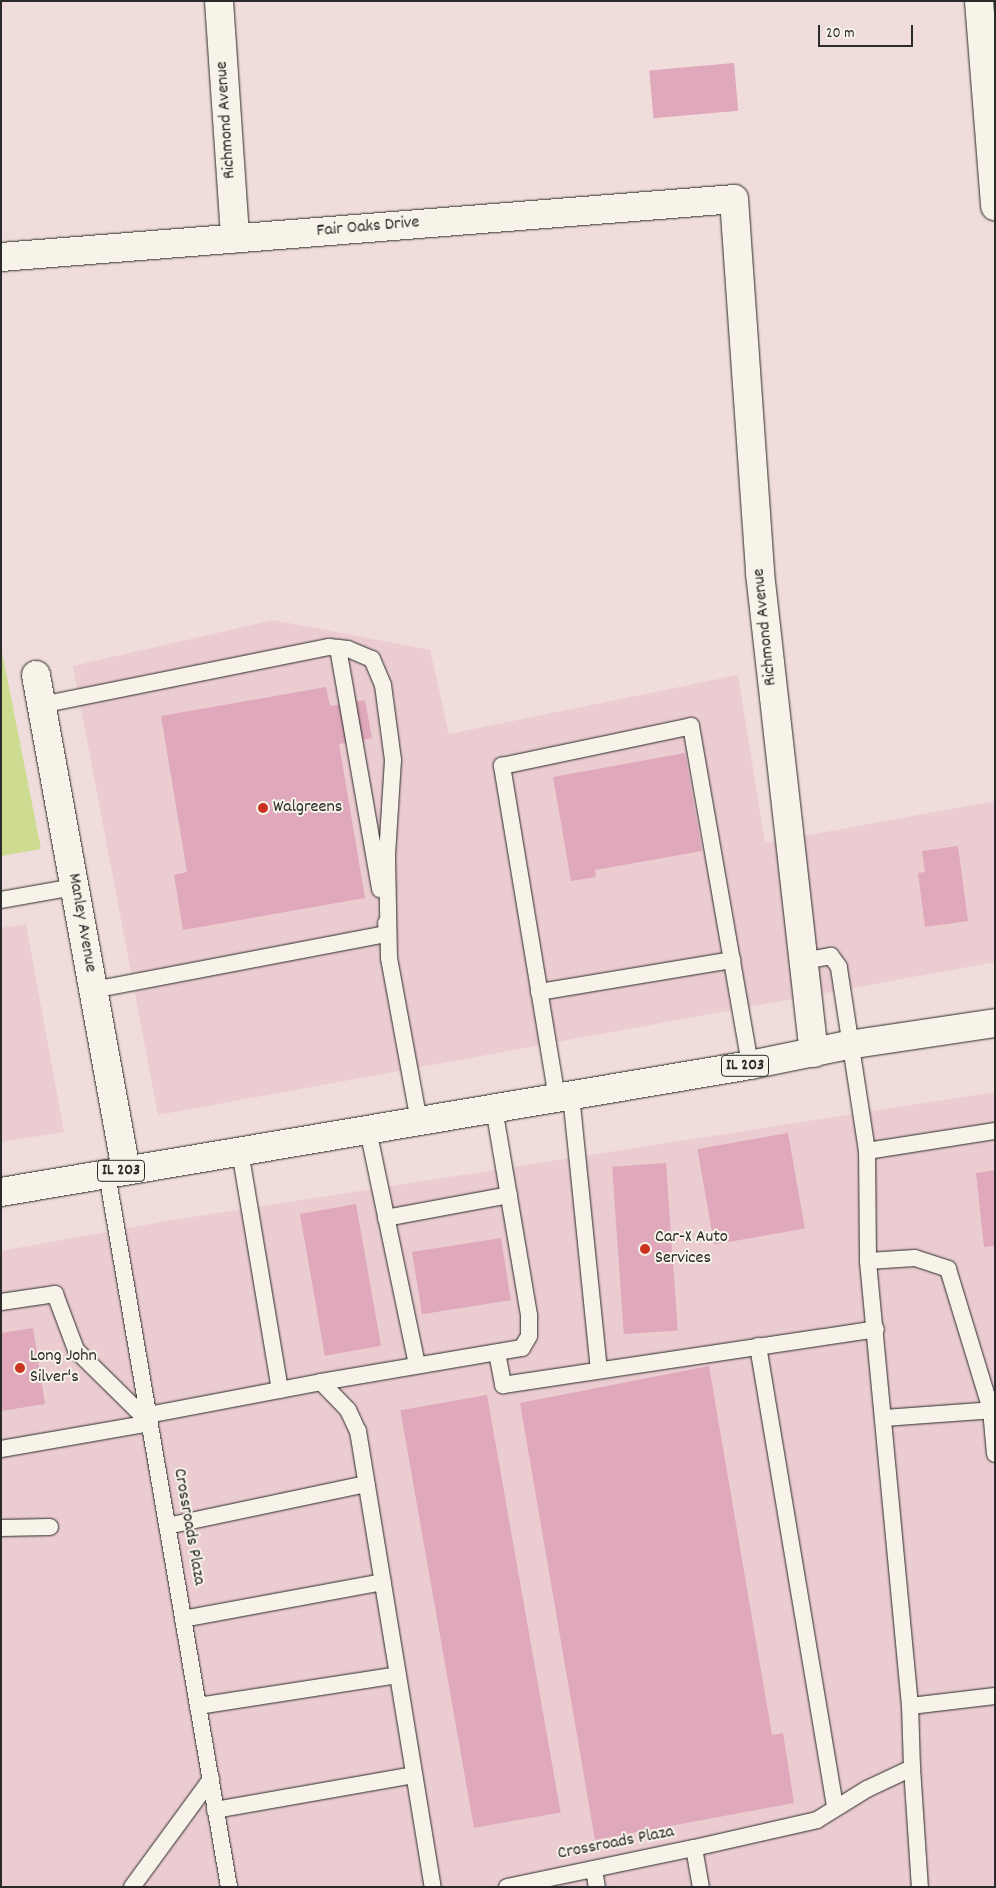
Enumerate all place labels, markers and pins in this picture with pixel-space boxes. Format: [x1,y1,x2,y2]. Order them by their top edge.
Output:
place label: Walgreens [273,797,342,819]
marker: Walgreens [257,802,269,814]
place label: Car-X Auto Services [655,1228,728,1270]
marker: Car-X Auto Services [639,1243,651,1255]
place label: Long John Silver's [30,1347,97,1390]
marker: Long John Silver's [14,1362,26,1374]

